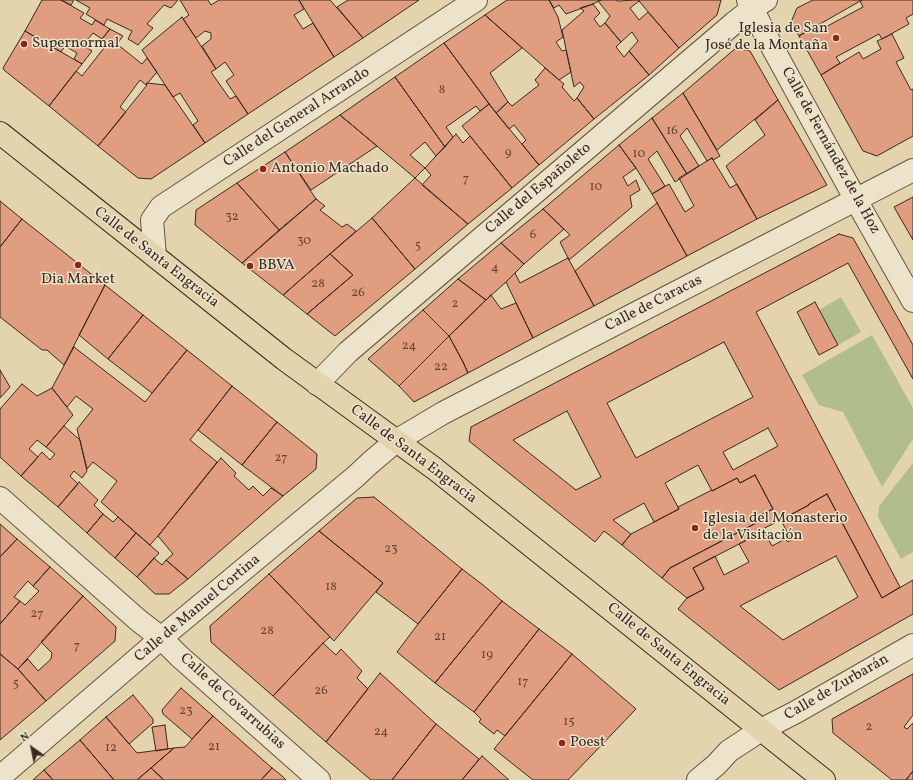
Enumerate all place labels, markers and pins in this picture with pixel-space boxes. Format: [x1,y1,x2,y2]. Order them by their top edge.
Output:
place label: Iglesia de San José de la Montaña [705,20,828,55]
marker: Iglesia de San José de la Montaña [831,33,841,43]
place label: Supernormal [32,35,119,53]
marker: Supernormal [19,39,29,49]
place label: Antonio Machado [271,160,389,178]
marker: Antonio Machado [258,164,268,174]
place label: BBVA [258,257,295,275]
marker: Dia Market [73,260,83,270]
marker: BBVA [245,261,255,271]
place label: Dia Market [41,271,115,289]
place label: Iglesia del Monasterio de la Visitación [703,510,848,545]
marker: Iglesia del Monasterio de la Visitación [690,523,700,533]
place label: Poest [570,734,605,752]
marker: Poest [557,738,567,748]

